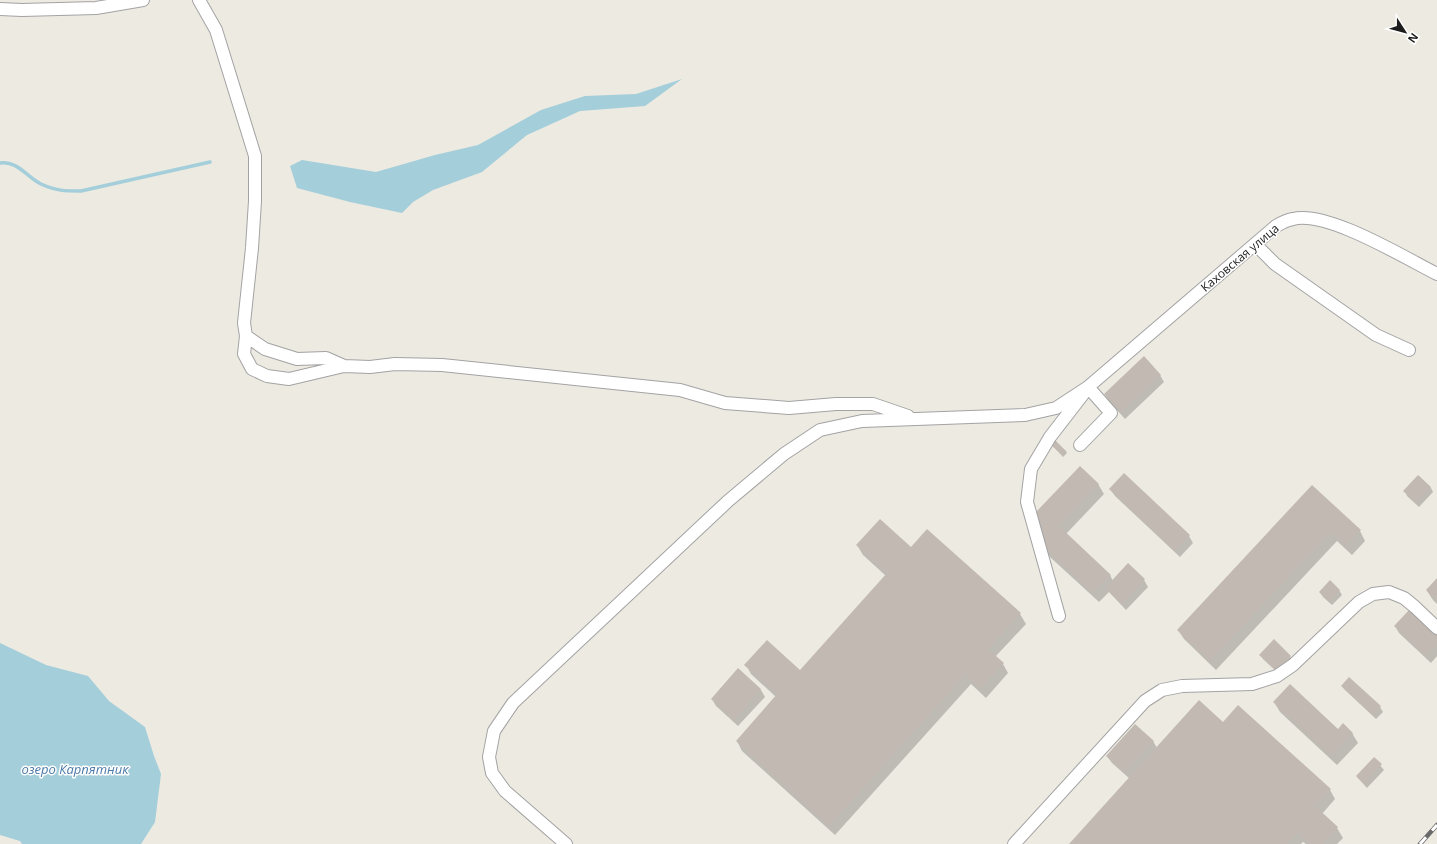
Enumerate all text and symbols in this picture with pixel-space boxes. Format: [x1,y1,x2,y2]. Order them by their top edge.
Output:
north arrow [1385,12,1425,52]
text: N [1405,30,1422,46]
street label: Каховская улица [1197,220,1282,295]
water label: озеро Карпятник [21,760,129,778]

